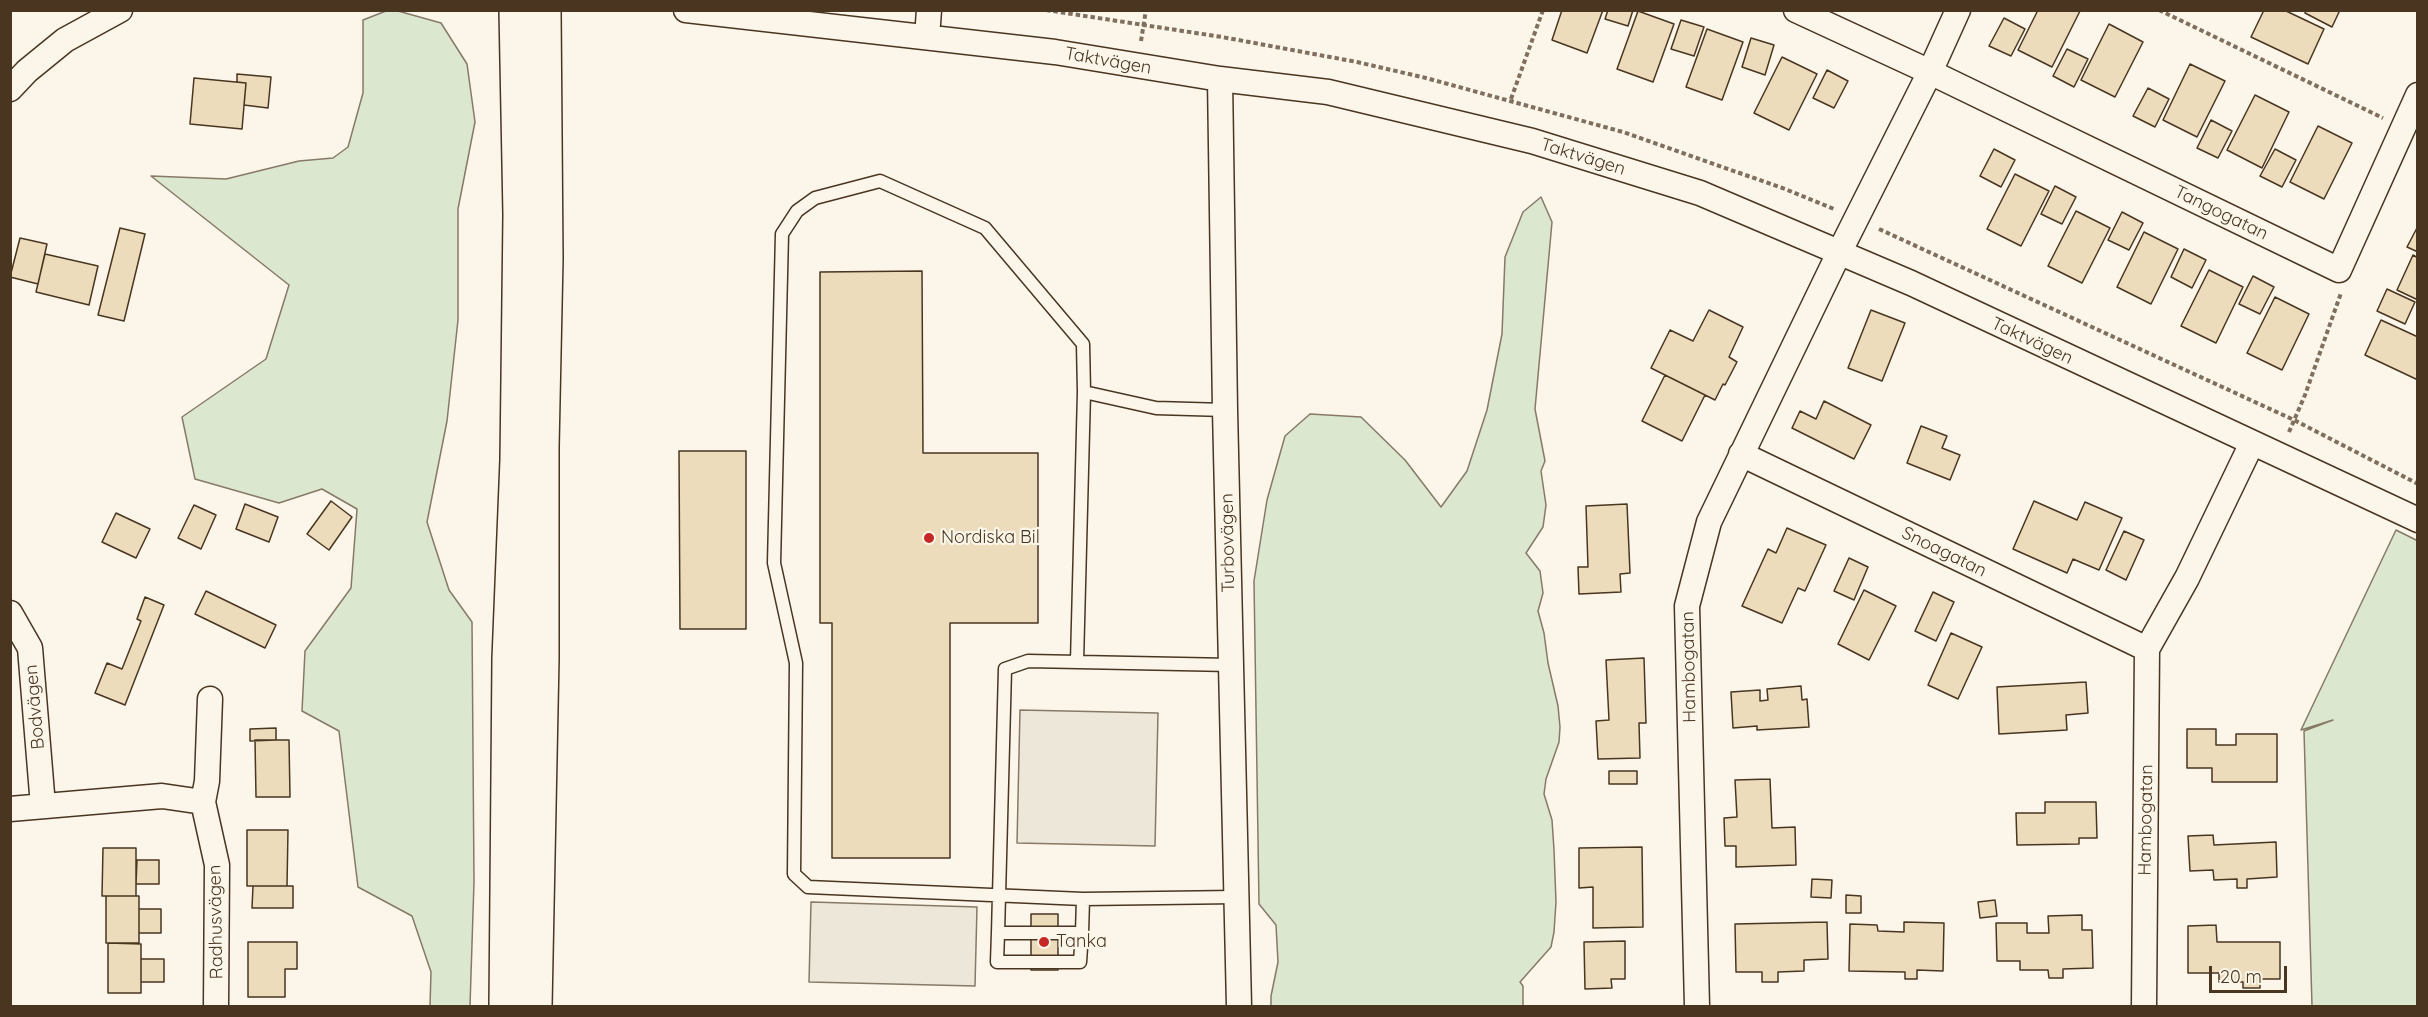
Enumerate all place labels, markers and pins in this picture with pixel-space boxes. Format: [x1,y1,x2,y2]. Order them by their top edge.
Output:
place label: Nordiska Bil [941,527,1040,549]
marker: Nordiska Bil [922,531,936,545]
place label: Tanka [1056,931,1107,953]
marker: Tanka [1037,935,1051,949]

